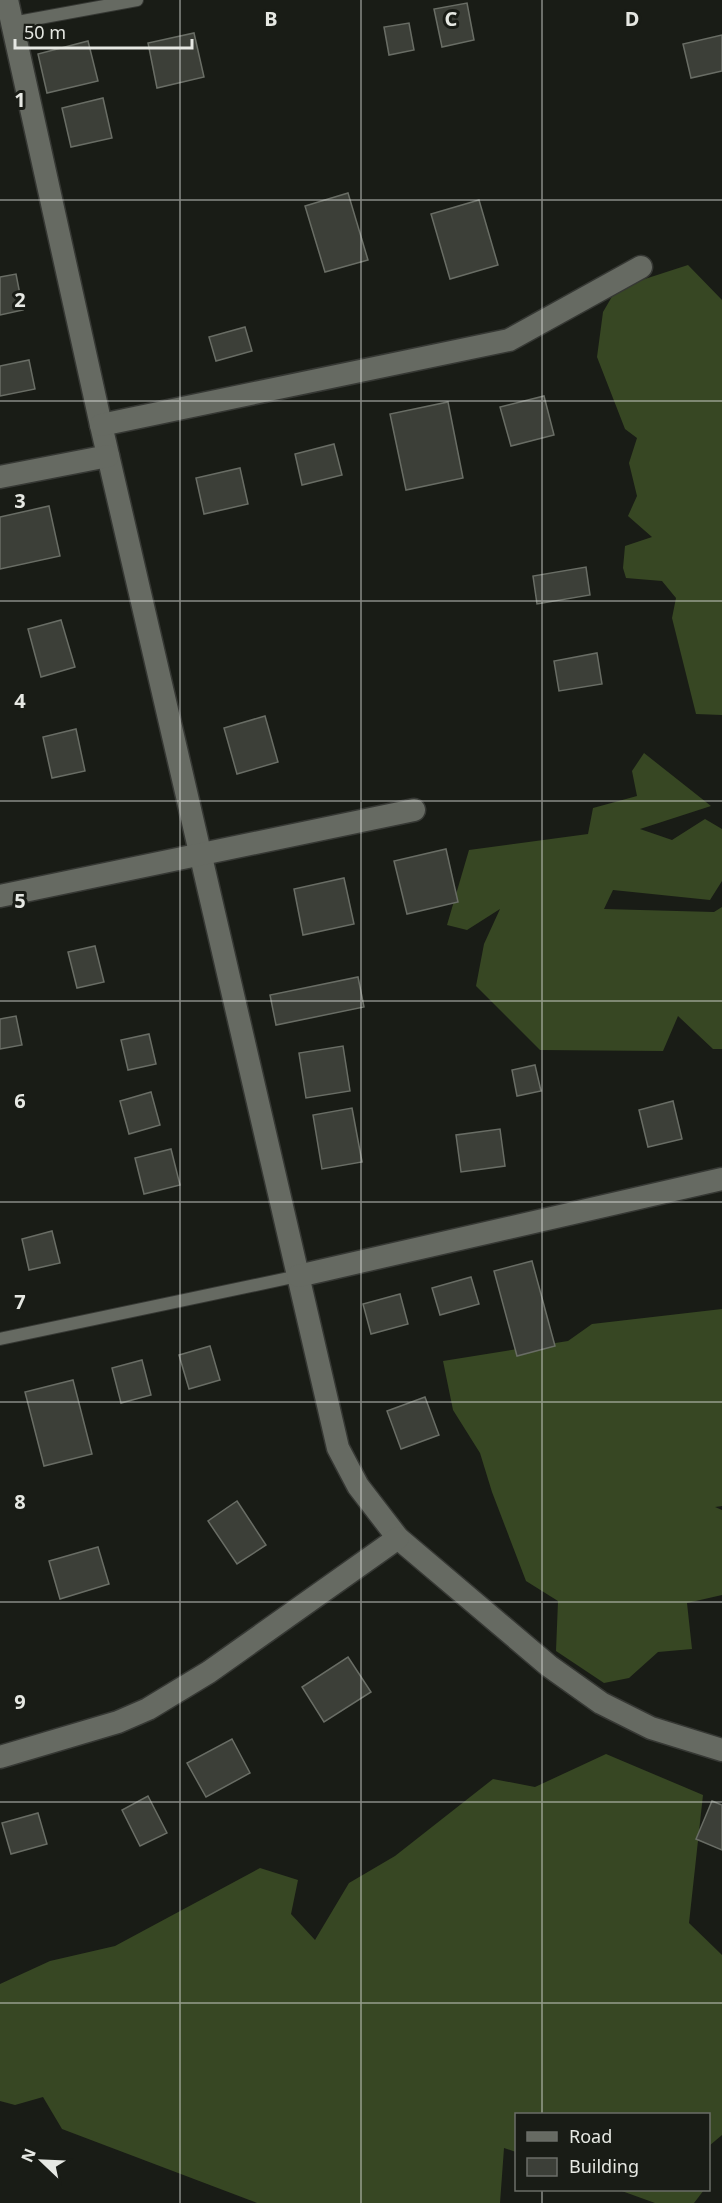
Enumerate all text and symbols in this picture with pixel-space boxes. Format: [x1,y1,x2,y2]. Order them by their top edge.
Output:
text: B [264,5,278,32]
text: C [445,5,458,32]
text: D [625,5,639,32]
scale bar [15,12,192,50]
text: 50 m [24,20,66,44]
text: 1 [14,86,26,113]
text: 2 [14,286,26,313]
text: 3 [14,487,26,514]
text: 4 [14,687,26,714]
text: 5 [14,887,26,914]
text: 6 [14,1087,26,1114]
text: 7 [14,1288,26,1315]
text: 8 [14,1488,26,1515]
text: 9 [14,1688,26,1715]
legend [515,2113,710,2191]
text: Road [569,2124,612,2148]
north arrow [12,2131,72,2191]
text: N [16,2145,41,2165]
text: Building [569,2154,639,2178]

